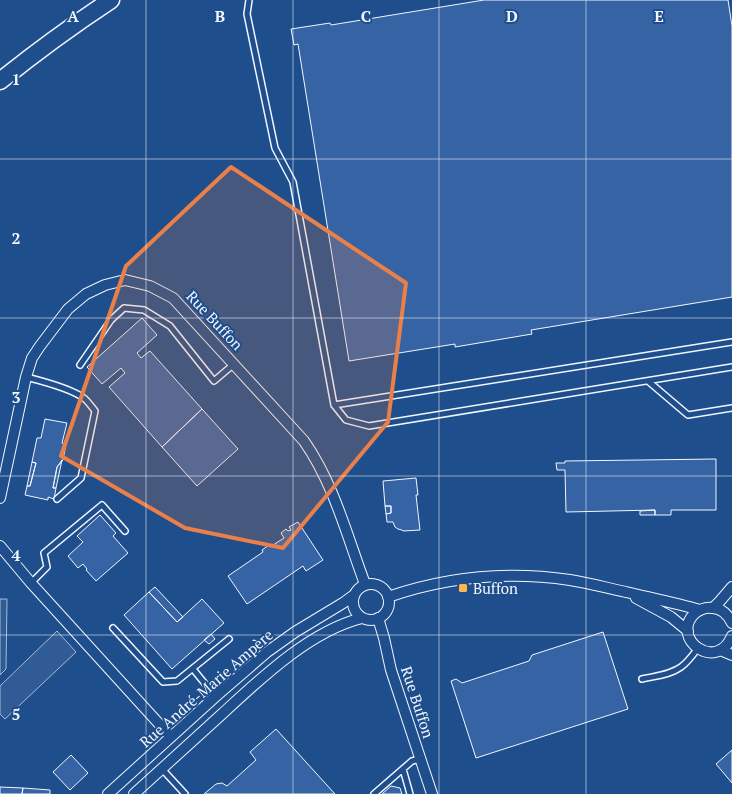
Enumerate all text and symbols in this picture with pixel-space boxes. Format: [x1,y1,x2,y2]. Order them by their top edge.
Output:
text: A [67,5,79,27]
text: B [215,5,225,27]
text: C [361,5,371,27]
text: D [506,5,518,27]
text: E [654,5,664,27]
text: 1 [11,68,21,90]
text: 2 [11,227,21,249]
street label: Rue Buffon [182,286,248,354]
text: 3 [11,386,21,408]
text: 4 [11,544,21,566]
place label: Buffon [473,578,518,598]
marker: Buffon [457,582,469,594]
street label: Rue André-Marie Ampère [135,625,277,751]
street label: Rue Buffon [397,664,439,741]
text: 5 [11,703,21,725]

